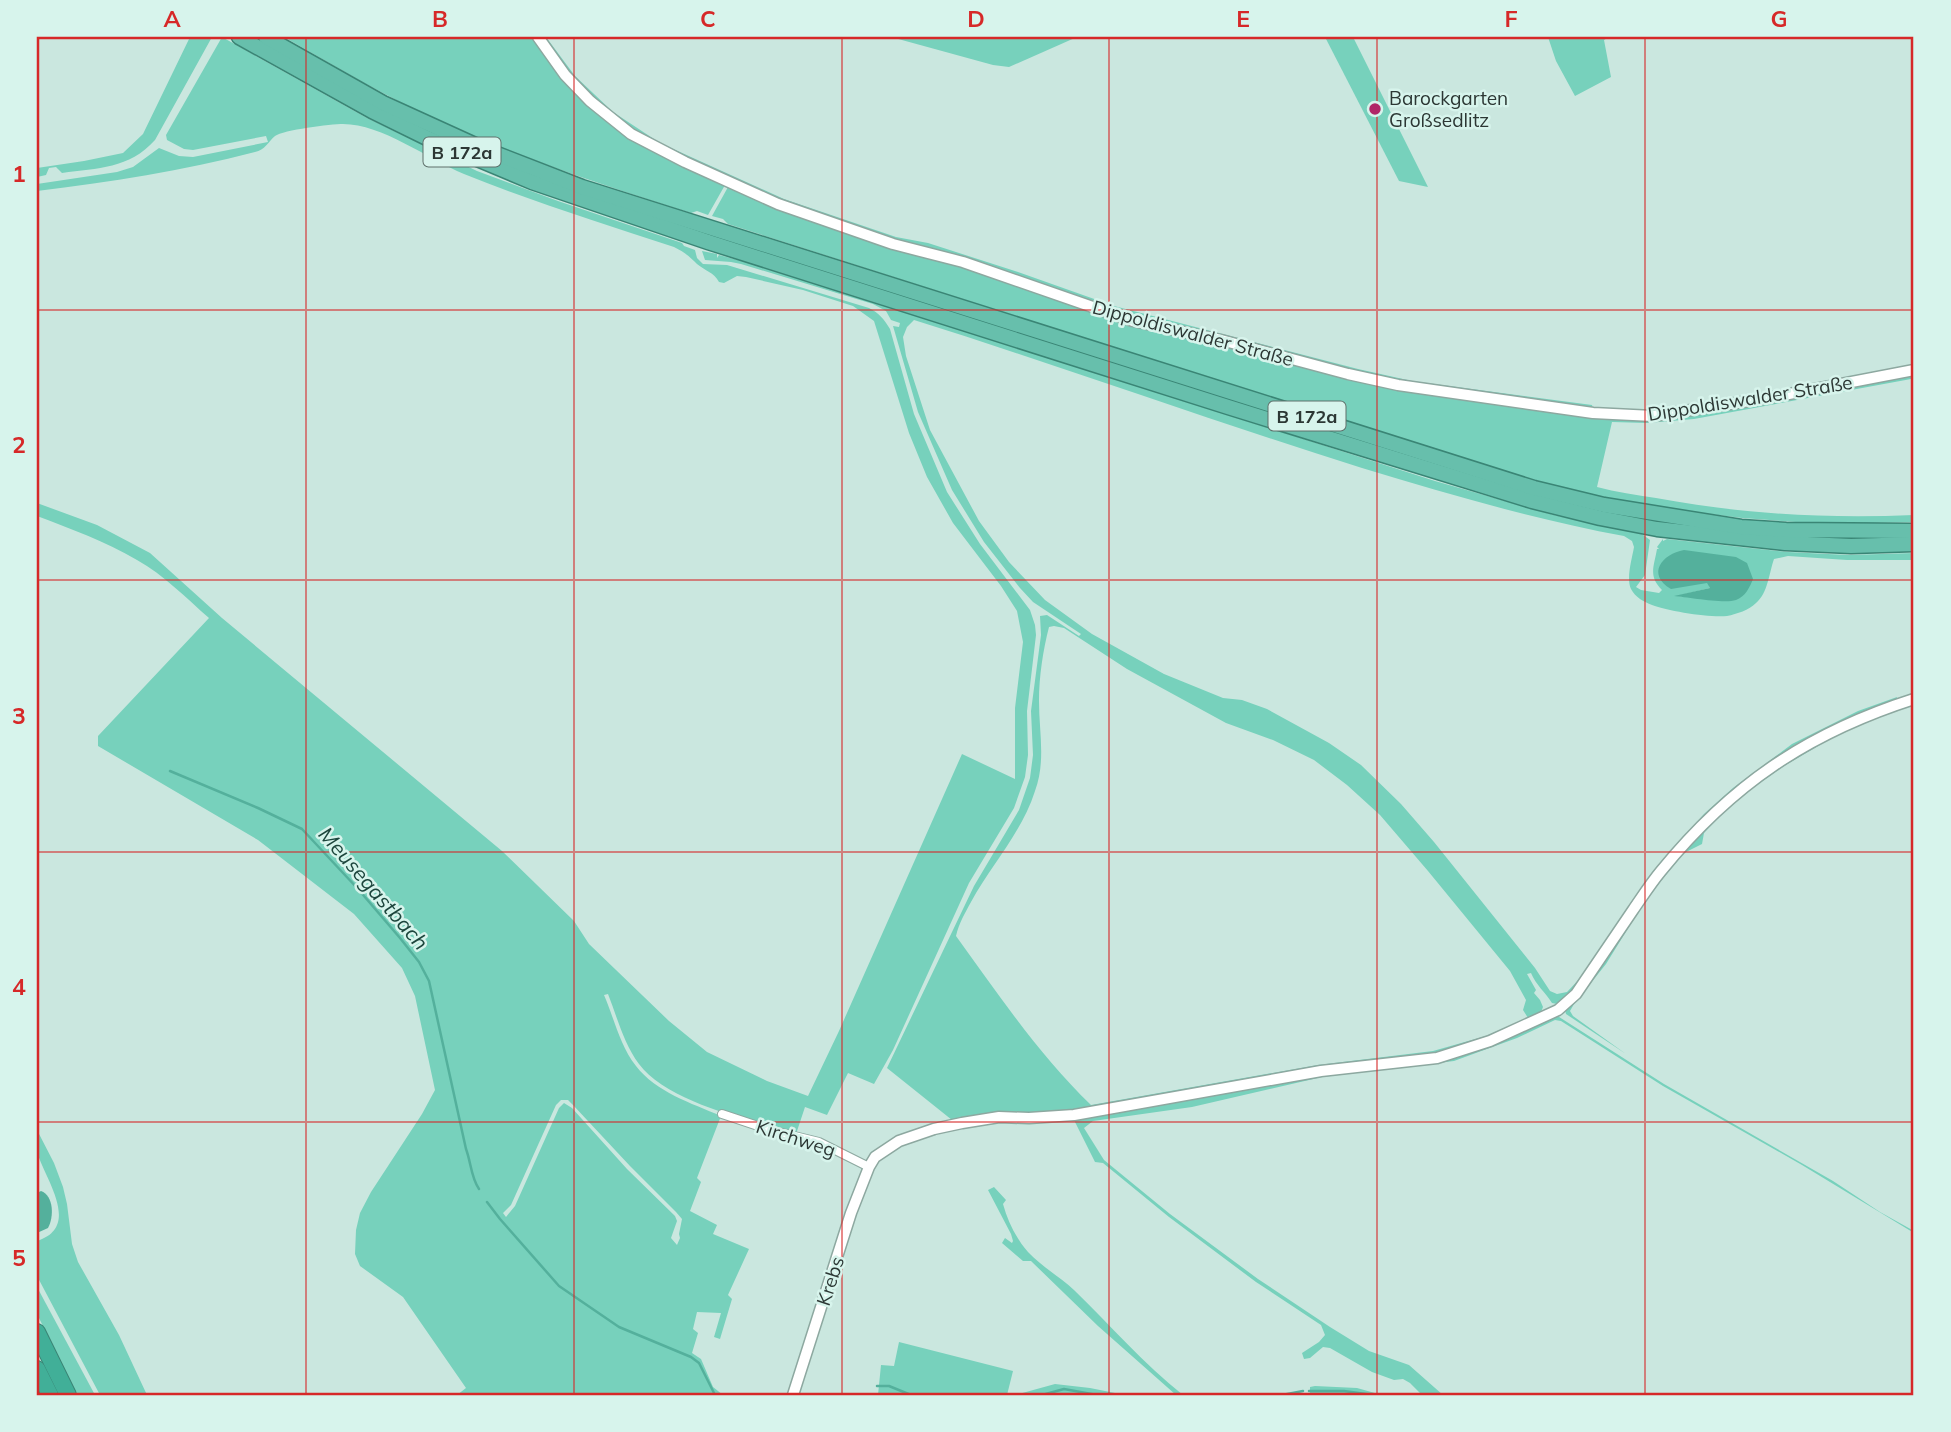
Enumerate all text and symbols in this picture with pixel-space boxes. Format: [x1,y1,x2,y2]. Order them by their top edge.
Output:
text: A [163,4,181,33]
text: B [432,4,448,33]
text: C [700,4,716,33]
text: D [967,4,985,33]
text: E [1236,4,1250,33]
text: F [1504,4,1518,33]
text: G [1770,4,1788,33]
place label: Barockgarten Großsedlitz [1389,86,1508,132]
marker: Barockgarten Großsedlitz [1367,101,1383,117]
road number: B 172a [424,138,500,167]
text: 1 [12,159,26,188]
street label: Dippoldiswalder Straße [1090,295,1296,371]
street label: Dippoldiswalder Straße [1646,370,1854,426]
road number: B 172a [1268,402,1346,430]
text: 2 [12,430,26,459]
text: 3 [12,701,26,730]
water label: Meusegastbach [314,821,434,955]
text: 4 [12,972,26,1001]
street label: Kirchweg [753,1114,839,1162]
text: 5 [12,1243,26,1272]
street label: Krebs [811,1254,849,1308]

